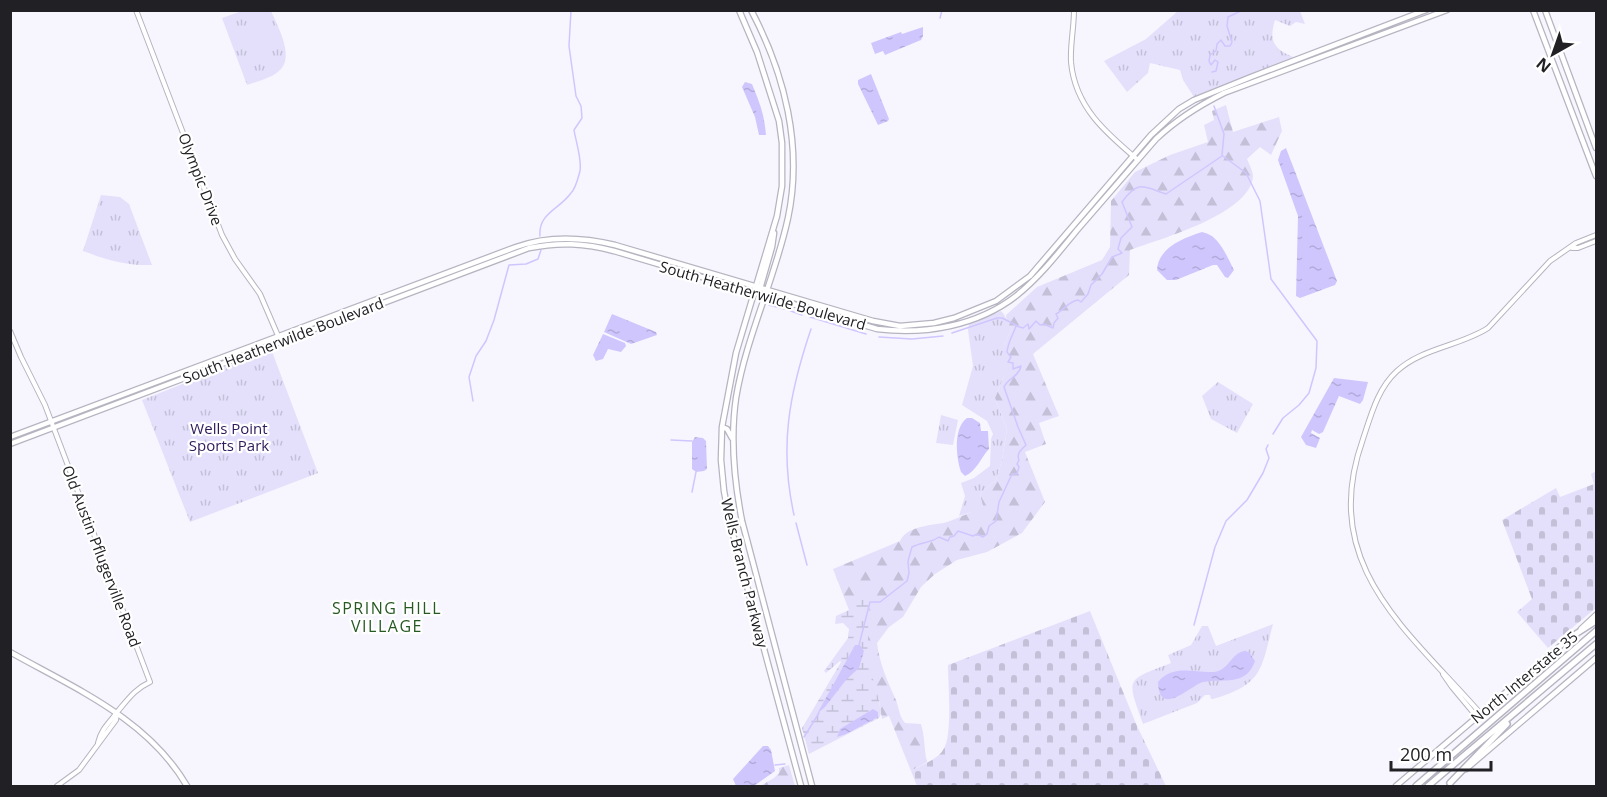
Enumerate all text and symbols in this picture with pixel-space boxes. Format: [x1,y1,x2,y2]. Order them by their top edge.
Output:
north arrow [1523,24,1583,84]
text: N [1531,53,1555,78]
street label: Olympic Drive [174,130,228,228]
street label: South Heatherwilde Boulevard [658,256,868,334]
street label: South Heatherwilde Boulevard [180,292,386,388]
park label: Wells Point Sports Park [189,418,269,455]
street label: Old Austin Pflugerville Road [58,462,146,650]
street label: Wells Branch Parkway [717,496,773,650]
district label: SPRING HILL VILLAGE [332,597,442,637]
street label: North Interstate 35 [1466,626,1582,728]
scale bar [1391,734,1492,772]
text: 200 m [1400,742,1452,766]

